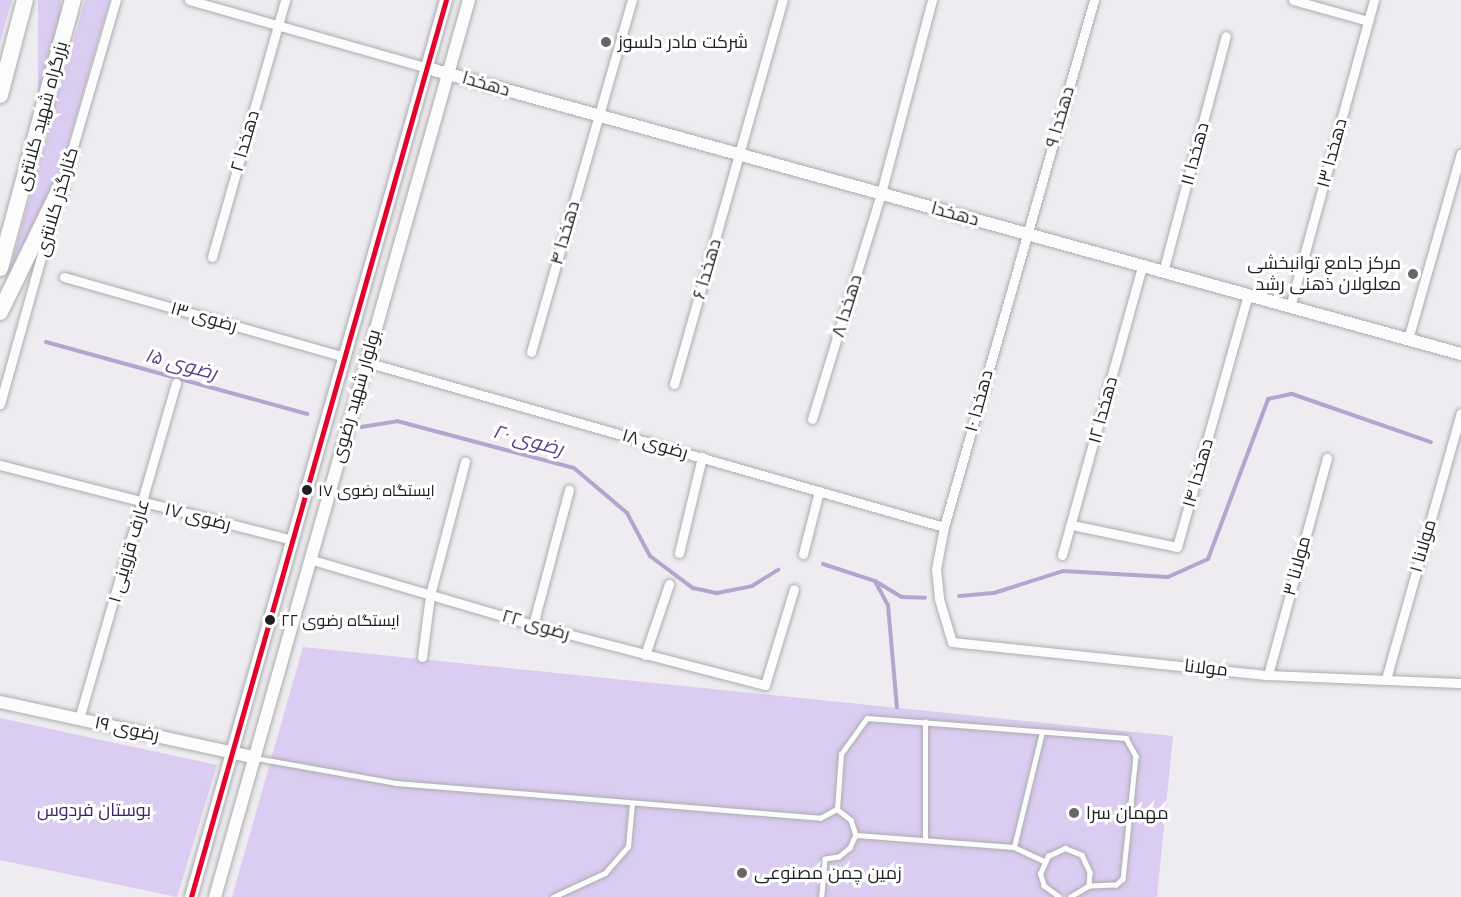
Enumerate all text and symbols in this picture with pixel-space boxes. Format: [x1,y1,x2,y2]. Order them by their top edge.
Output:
place label: شرکت مادر دلسوز [618,31,748,53]
marker: شرکت مادر دلسوز [599,35,613,49]
street label: بزرگراه شهید کلانتری [12,39,72,193]
street label: دهخدا [460,67,512,101]
street label: دهخدا ۹ [1041,84,1079,150]
street label: دهخدا ۲ [226,108,264,174]
street label: دهخدا ۱۳ [1312,116,1352,190]
street label: دهخدا ۱۱ [1176,120,1214,188]
street label: کنارگذر کلانتری [31,145,83,259]
street label: دهخدا [929,197,981,231]
street label: دهخدا ۴ [546,199,584,267]
street label: دهخدا ۶ [688,236,726,302]
place label: مرکز جامع توانبخشی معلولان ذهنی رشد [1247,253,1401,296]
marker: مرکز جامع توانبخشی معلولان ذهنی رشد [1406,267,1420,281]
street label: دهخدا ۸ [827,272,867,340]
street label: رضوی ۱۳ [168,297,240,337]
street label: بولوار شهید رضوی [327,327,385,465]
water label: رضوی ۱۵ [142,343,220,385]
street label: دهخدا ۱۰ [960,368,998,434]
street label: دهخدا ۱۲ [1084,374,1122,446]
water label: رضوی ۲۰ [490,419,566,461]
street label: رضوی ۱۸ [620,424,690,464]
street label: دهخدا ۱۴ [1178,436,1218,510]
place label: ایستگاه رضوی ۱۷ [318,480,435,500]
marker: ایستگاه رضوی ۱۷ [301,484,313,496]
street label: عارف قزوینی ۱ [104,497,154,605]
street label: رضوی ۱۷ [163,498,233,536]
street label: مولانا ۱ [1405,517,1441,575]
street label: مولانا ۳ [1279,534,1315,598]
street label: رضوی ۲۲ [499,605,573,645]
place label: ایستگاه رضوی ۲۲ [281,610,400,630]
marker: ایستگاه رضوی ۲۲ [264,614,276,626]
street label: مولانا [1183,655,1229,681]
street label: رضوی ۱۹ [93,712,161,746]
park label: بوستان فردوس [37,799,151,821]
place label: مهمان سرا [1086,802,1169,824]
marker: مهمان سرا [1067,806,1081,820]
place label: زمین چمن مصنوعی [754,862,902,884]
marker: زمین چمن مصنوعی [735,866,749,880]

